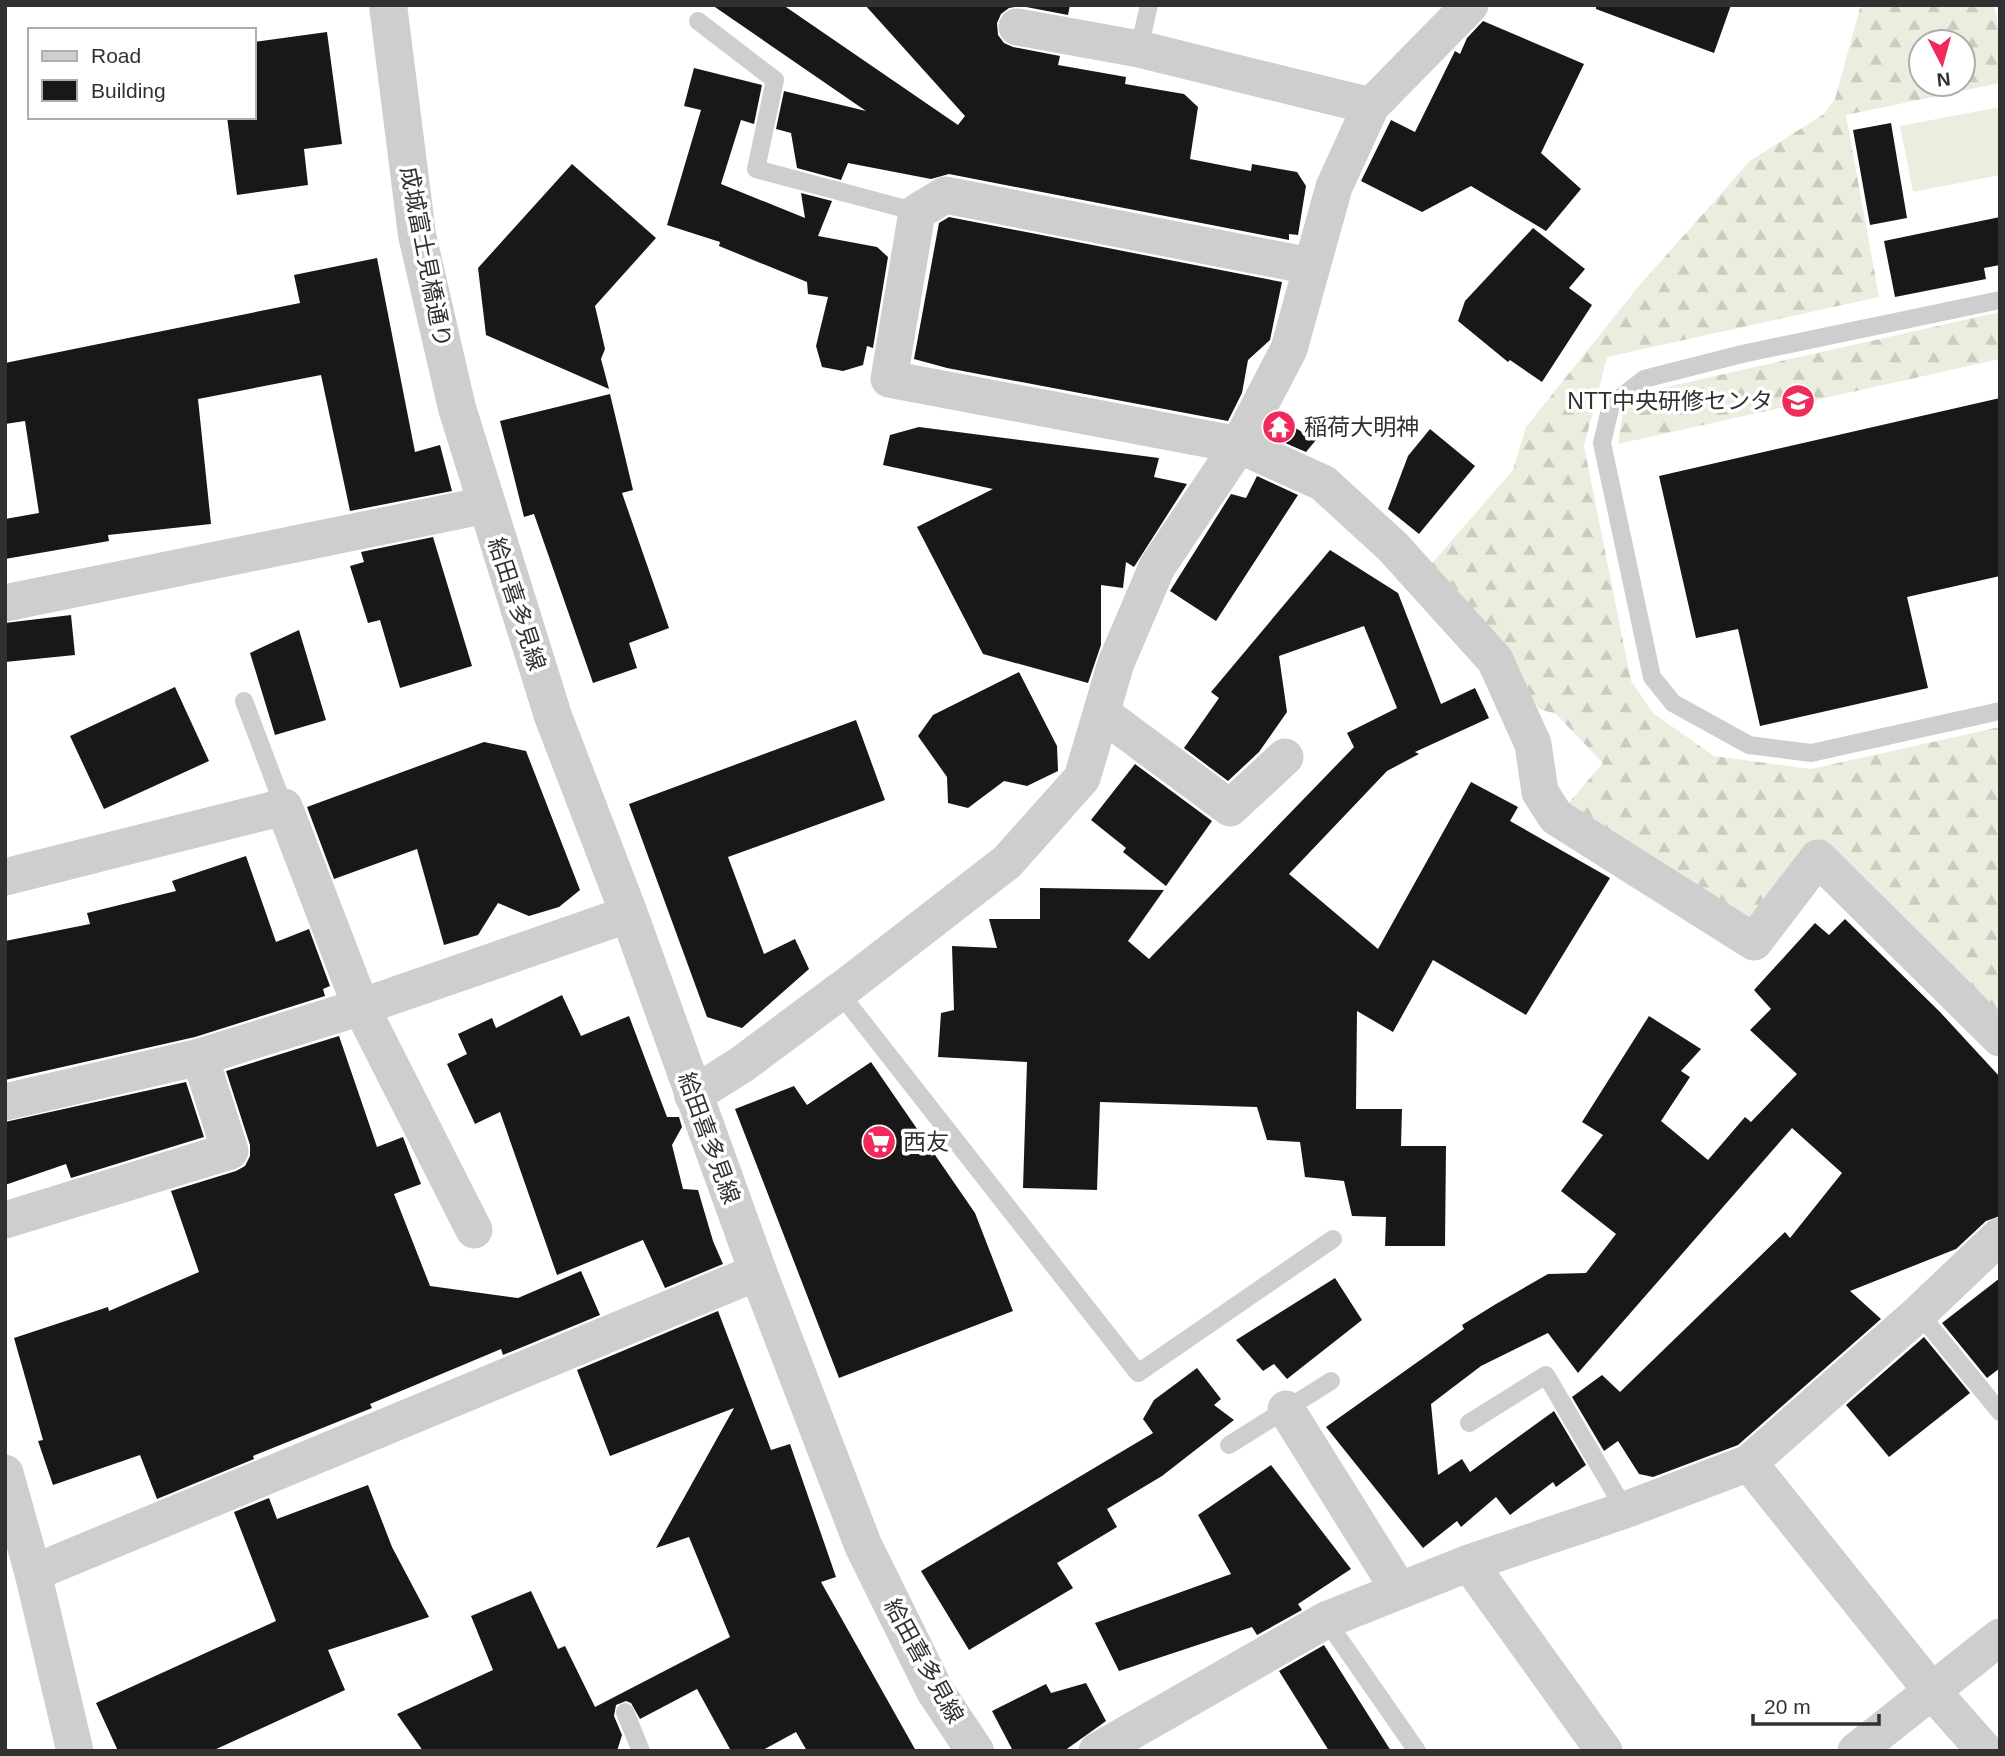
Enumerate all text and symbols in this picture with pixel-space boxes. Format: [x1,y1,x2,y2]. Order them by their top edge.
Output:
legend [28,28,256,119]
north arrow [1907,28,1977,98]
text: Road [91,44,141,67]
text: N [1936,68,1952,91]
text: Building [91,79,166,102]
street label: 成城富士見橋通り [396,164,456,350]
school or university icon: NTT中央研修センタ [1779,382,1817,420]
place label: NTT中央研修センタ [1567,388,1773,414]
temple icon: 稲荷大明神 [1260,408,1298,446]
place label: 稲荷大明神 [1304,414,1419,440]
street label: 給田喜多見線 [483,534,551,674]
street label: 給田喜多見線 [673,1069,745,1207]
supermarket icon: 西友 [860,1123,898,1161]
place label: 西友 [903,1129,949,1155]
street label: 給田喜多見線 [879,1594,969,1728]
scale bar [1753,1682,1879,1726]
text: 20 m [1764,1695,1811,1718]

